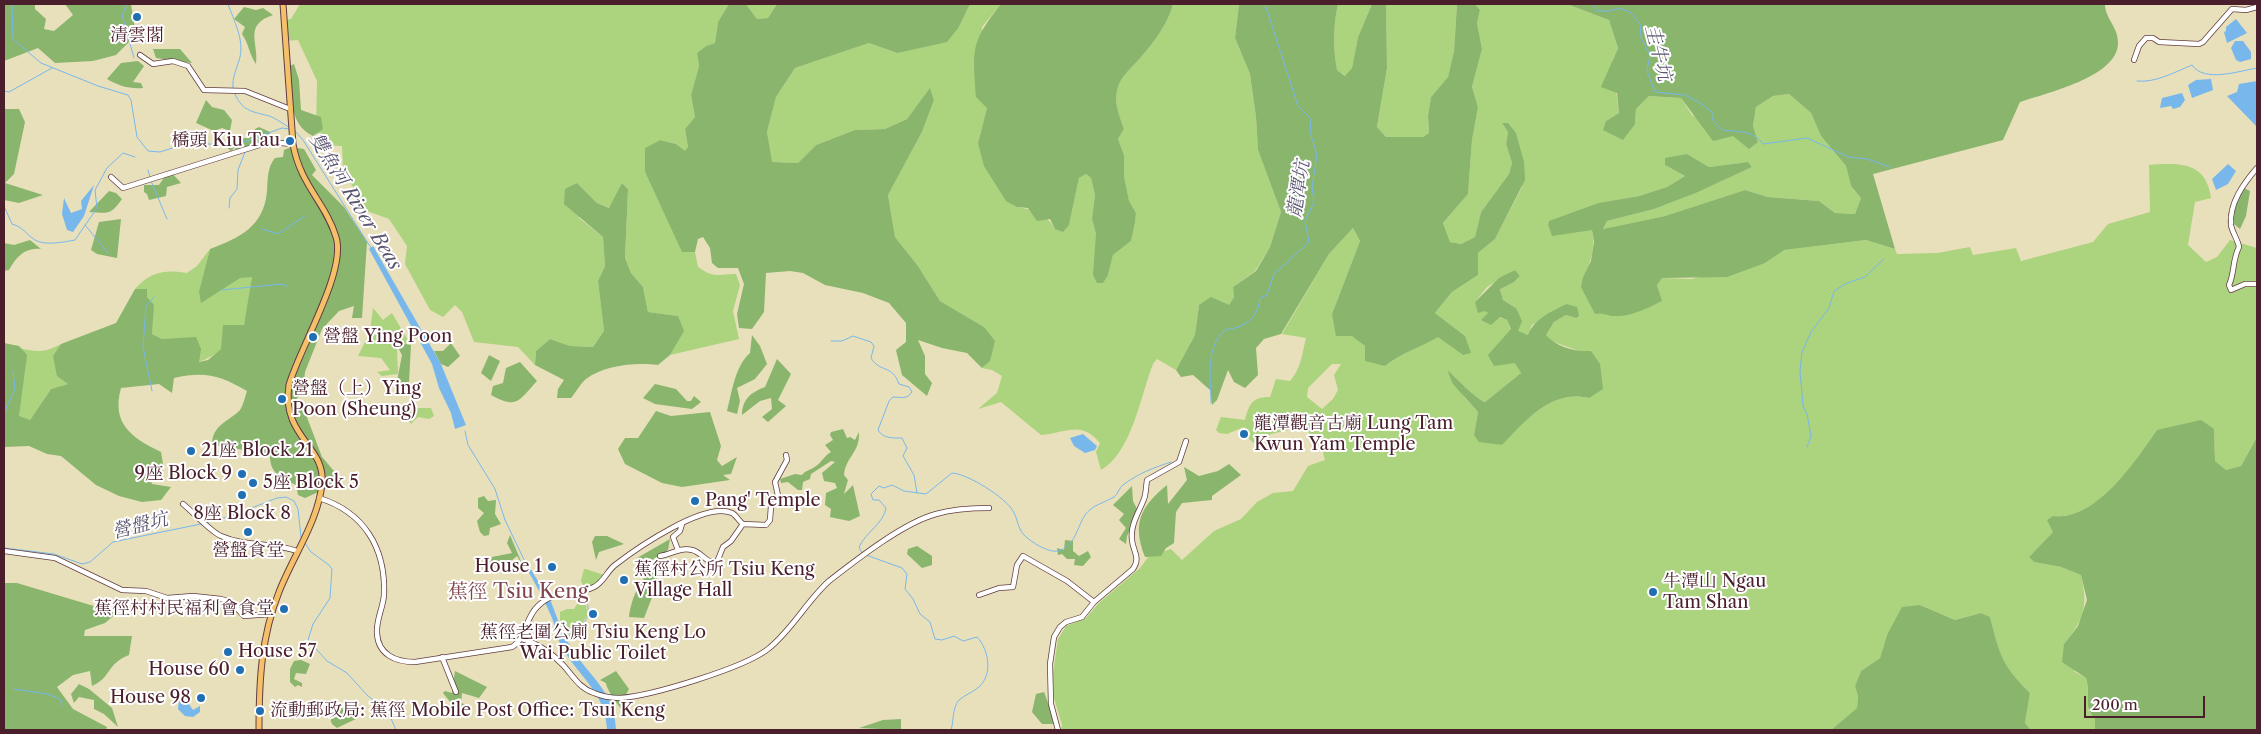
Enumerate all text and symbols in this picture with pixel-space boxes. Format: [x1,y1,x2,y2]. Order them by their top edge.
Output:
marker: 清雲閣 [131,11,143,23]
water label: 圭牛坑 [1640,23,1676,83]
place label: 清雲閣 [110,25,164,47]
water label: 雙魚河 River Beas [304,129,406,275]
place label: 橋頭 Kiu Tau [171,130,280,152]
marker: 橋頭 Kiu Tau [284,135,296,147]
water label: 龍潭坑 [1283,159,1315,219]
place label: 營盤 Ying Poon [323,326,452,348]
marker: 營盤 Ying Poon [307,331,319,343]
place label: 營盤（上）Ying Poon (Sheung) [292,378,421,420]
marker: 營盤（上）Ying Poon (Sheung) [276,393,288,405]
place label: 龍潭觀音古廟 Lung Tam Kwun Yam Temple [1254,413,1453,456]
marker: 龍潭觀音古廟 Lung Tam Kwun Yam Temple [1238,428,1250,440]
place label: 21座 Block 21 [201,440,313,462]
marker: 21座 Block 21 [185,445,197,457]
place label: 9座 Block 9 [135,463,232,485]
marker: 9座 Block 9 [236,468,248,480]
place label: 5座 Block 5 [263,472,359,494]
marker: 5座 Block 5 [247,477,259,489]
marker: 8座 Block 8 [236,489,248,501]
place label: Pang' Temple [705,490,821,512]
marker: Pang' Temple [689,495,701,507]
place label: 8座 Block 8 [193,503,291,525]
water label: 營盤坑 [110,508,170,544]
marker: 營盤食堂 [242,526,254,538]
place label: 營盤食堂 [212,540,284,562]
place label: House 1 [475,556,542,578]
place label: 蕉徑村公所 Tsiu Keng Village Hall [634,559,815,602]
marker: House 1 [546,561,558,573]
place label: 牛潭山 Ngau Tam Shan [1663,571,1766,614]
marker: 蕉徑村公所 Tsiu Keng Village Hall [618,574,630,586]
district label: 蕉徑 Tsiu Keng [448,580,588,604]
marker: 牛潭山 Ngau Tam Shan [1647,586,1659,598]
place label: 蕉徑村村民福利會食堂 [94,598,274,620]
marker: 蕉徑村村民福利會食堂 [278,603,290,615]
marker: 蕉徑老圍公廁 Tsiu Keng Lo Wai Public Toilet [587,608,599,620]
place label: 蕉徑老圍公廁 Tsiu Keng Lo Wai Public Toilet [480,622,706,664]
place label: House 57 [238,641,316,663]
marker: House 57 [222,646,234,658]
place label: House 60 [148,659,230,681]
marker: House 60 [234,664,246,676]
scale bar [2086,686,2207,718]
place label: House 98 [110,687,191,709]
marker: House 98 [195,692,207,704]
text: 200 m [2092,695,2138,714]
place label: 流動郵政局: 蕉徑 Mobile Post Office: Tsui Keng [270,700,665,722]
marker: 流動郵政局: 蕉徑 Mobile Post Office: Tsui Keng [254,705,266,717]

